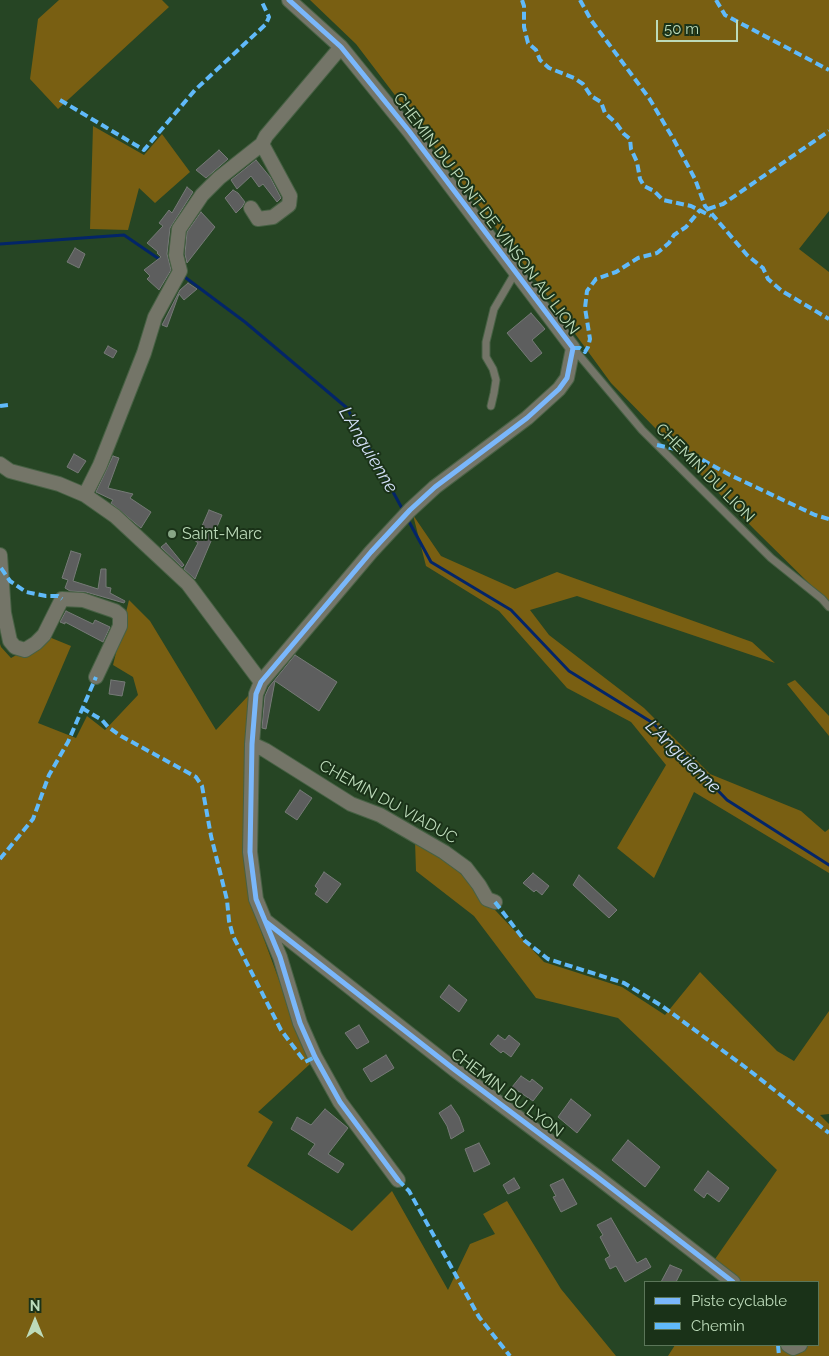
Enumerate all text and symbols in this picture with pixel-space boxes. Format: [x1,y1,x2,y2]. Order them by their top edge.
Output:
scale bar [659,10,742,42]
text: 50 m [664,20,699,38]
street label: CHEMIN DU PONT DE VINSON AU LION [389,89,583,339]
water label: L'Anguienne [334,403,402,497]
street label: CHEMIN DU LION [651,419,759,527]
place label: Saint-Marc [182,524,262,544]
marker: Saint-Marc [166,528,178,540]
water label: L'Anguienne [641,716,725,798]
street label: CHEMIN DU VIADUC [316,756,460,848]
street label: CHEMIN DU LYON [447,1044,567,1142]
legend [644,1281,819,1346]
text: Piste cyclable [691,1292,787,1310]
north arrow [10,1296,60,1346]
text: N [30,1298,40,1314]
text: Chemin [691,1317,745,1335]

